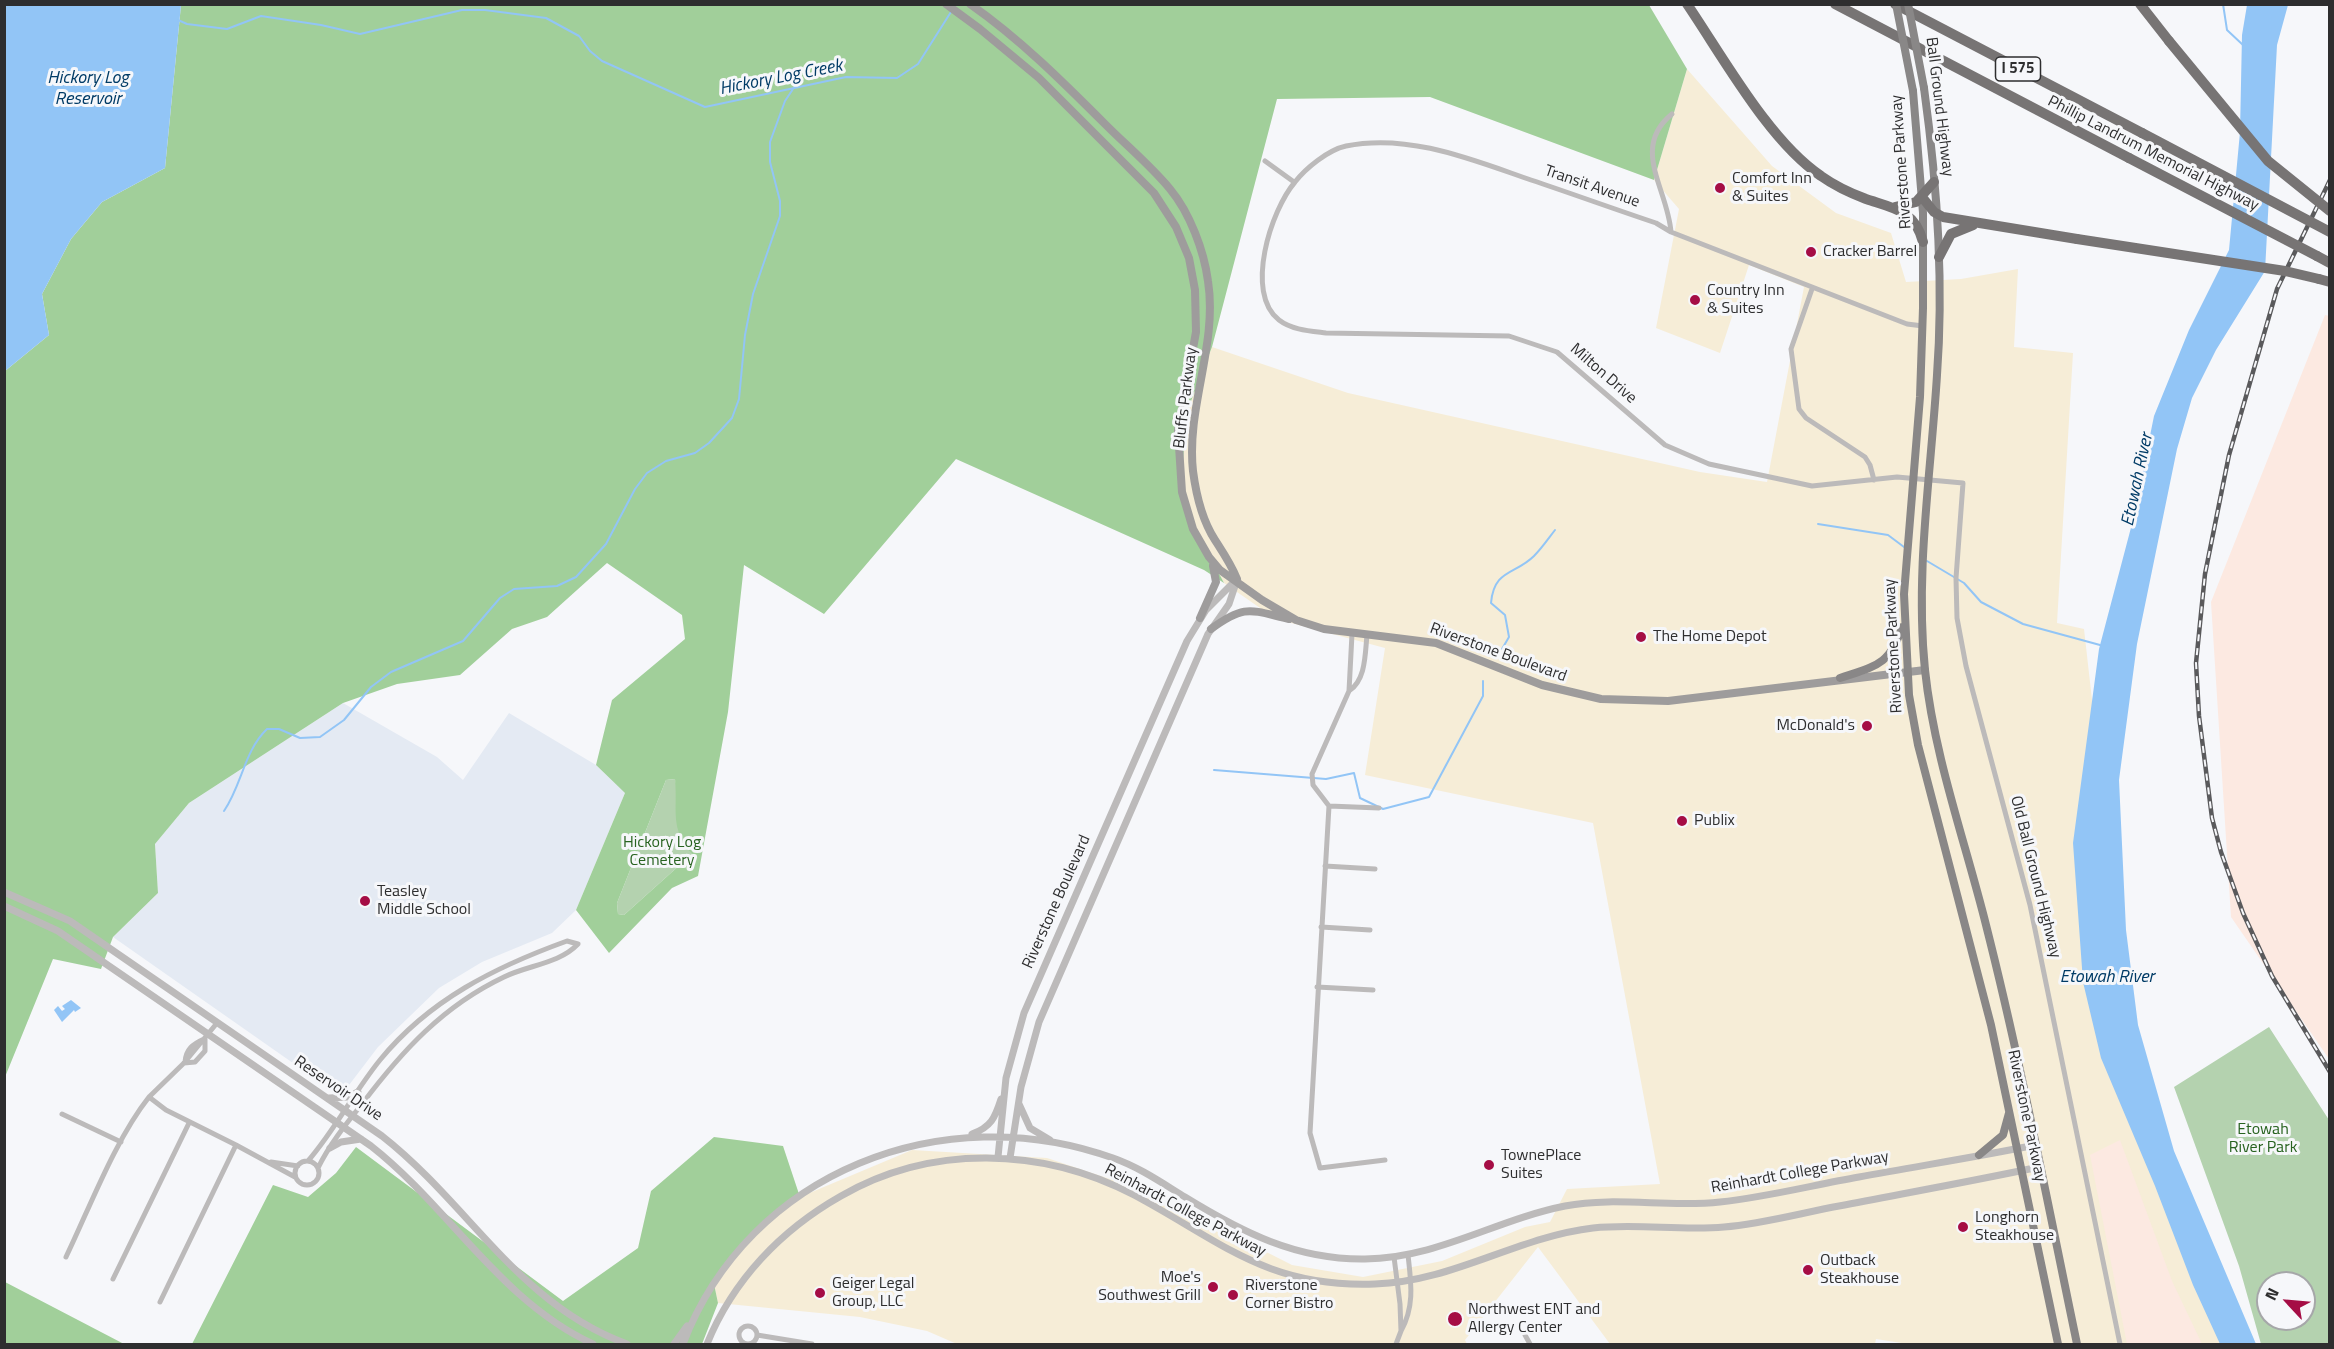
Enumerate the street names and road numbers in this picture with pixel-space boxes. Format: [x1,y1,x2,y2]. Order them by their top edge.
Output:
street label: Ball Ground Highway [1921,36,1957,178]
road number: I 575 [1996,57,2040,81]
street label: Phillip Landrum Memorial Highway [2044,92,2262,216]
street label: Riverstone Parkway [1888,94,1916,230]
street label: Transit Avenue [1542,162,1642,212]
street label: Milton Drive [1566,340,1640,408]
street label: Bluffs Parkway [1170,346,1202,450]
street label: Riverstone Parkway [1881,578,1907,714]
street label: Riverstone Boulevard [1427,619,1569,687]
street label: Old Ball Ground Highway [2006,794,2064,960]
street label: Riverstone Boulevard [1019,832,1095,972]
street label: Riverstone Parkway [2003,1048,2049,1184]
street label: Reservoir Drive [290,1052,386,1126]
street label: Reinhardt College Parkway [1710,1148,1890,1198]
street label: Reinhardt College Parkway [1101,1160,1269,1262]

